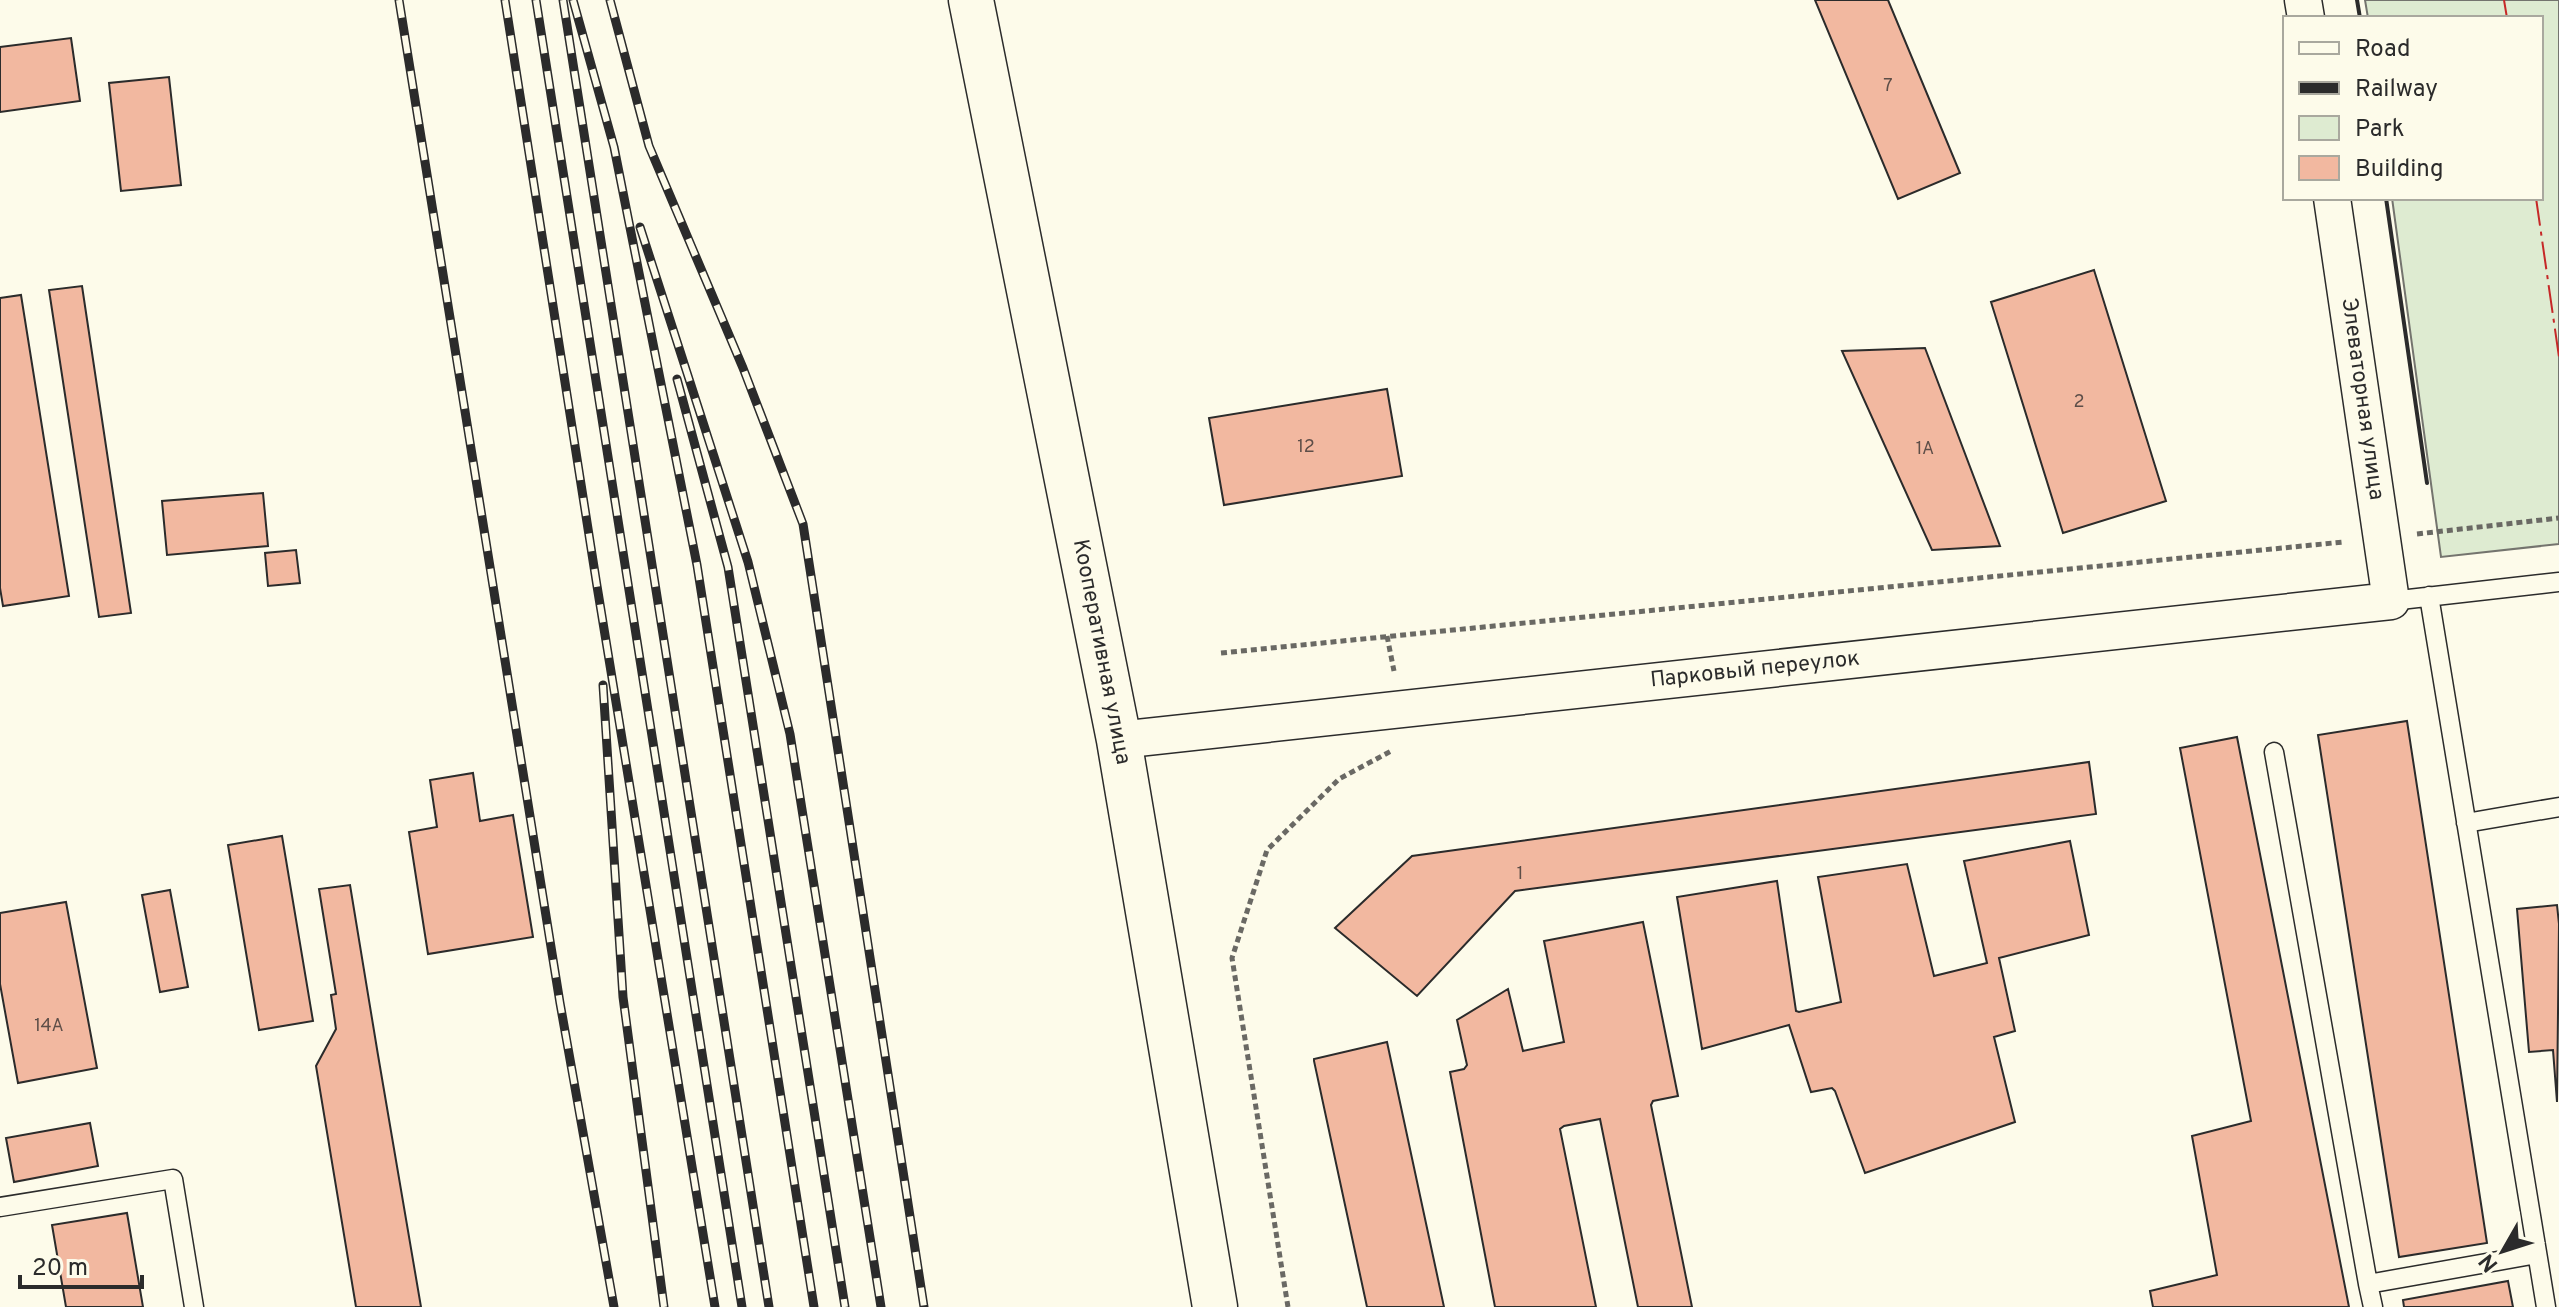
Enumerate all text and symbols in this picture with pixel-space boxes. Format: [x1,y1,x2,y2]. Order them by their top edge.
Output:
legend [2283,16,2543,200]
text: Road [2355,35,2411,65]
house number: 7 [1883,75,1893,98]
text: Railway [2355,75,2438,105]
text: Park [2355,115,2405,145]
text: Building [2355,155,2444,185]
street label: Элеваторная улица [2334,296,2390,502]
house number: 2 [2073,391,2085,414]
house number: 12 [1297,436,1315,459]
house number: 1А [1916,438,1934,461]
street label: Кооперативная улица [1066,537,1136,767]
street label: Парковый переулок [1649,646,1861,694]
house number: 1 [1517,863,1523,886]
house number: 14А [34,1015,64,1038]
north arrow [2463,1211,2543,1291]
scale bar [20,1239,142,1289]
text: N [2474,1247,2505,1277]
text: 20 m [32,1254,88,1284]

